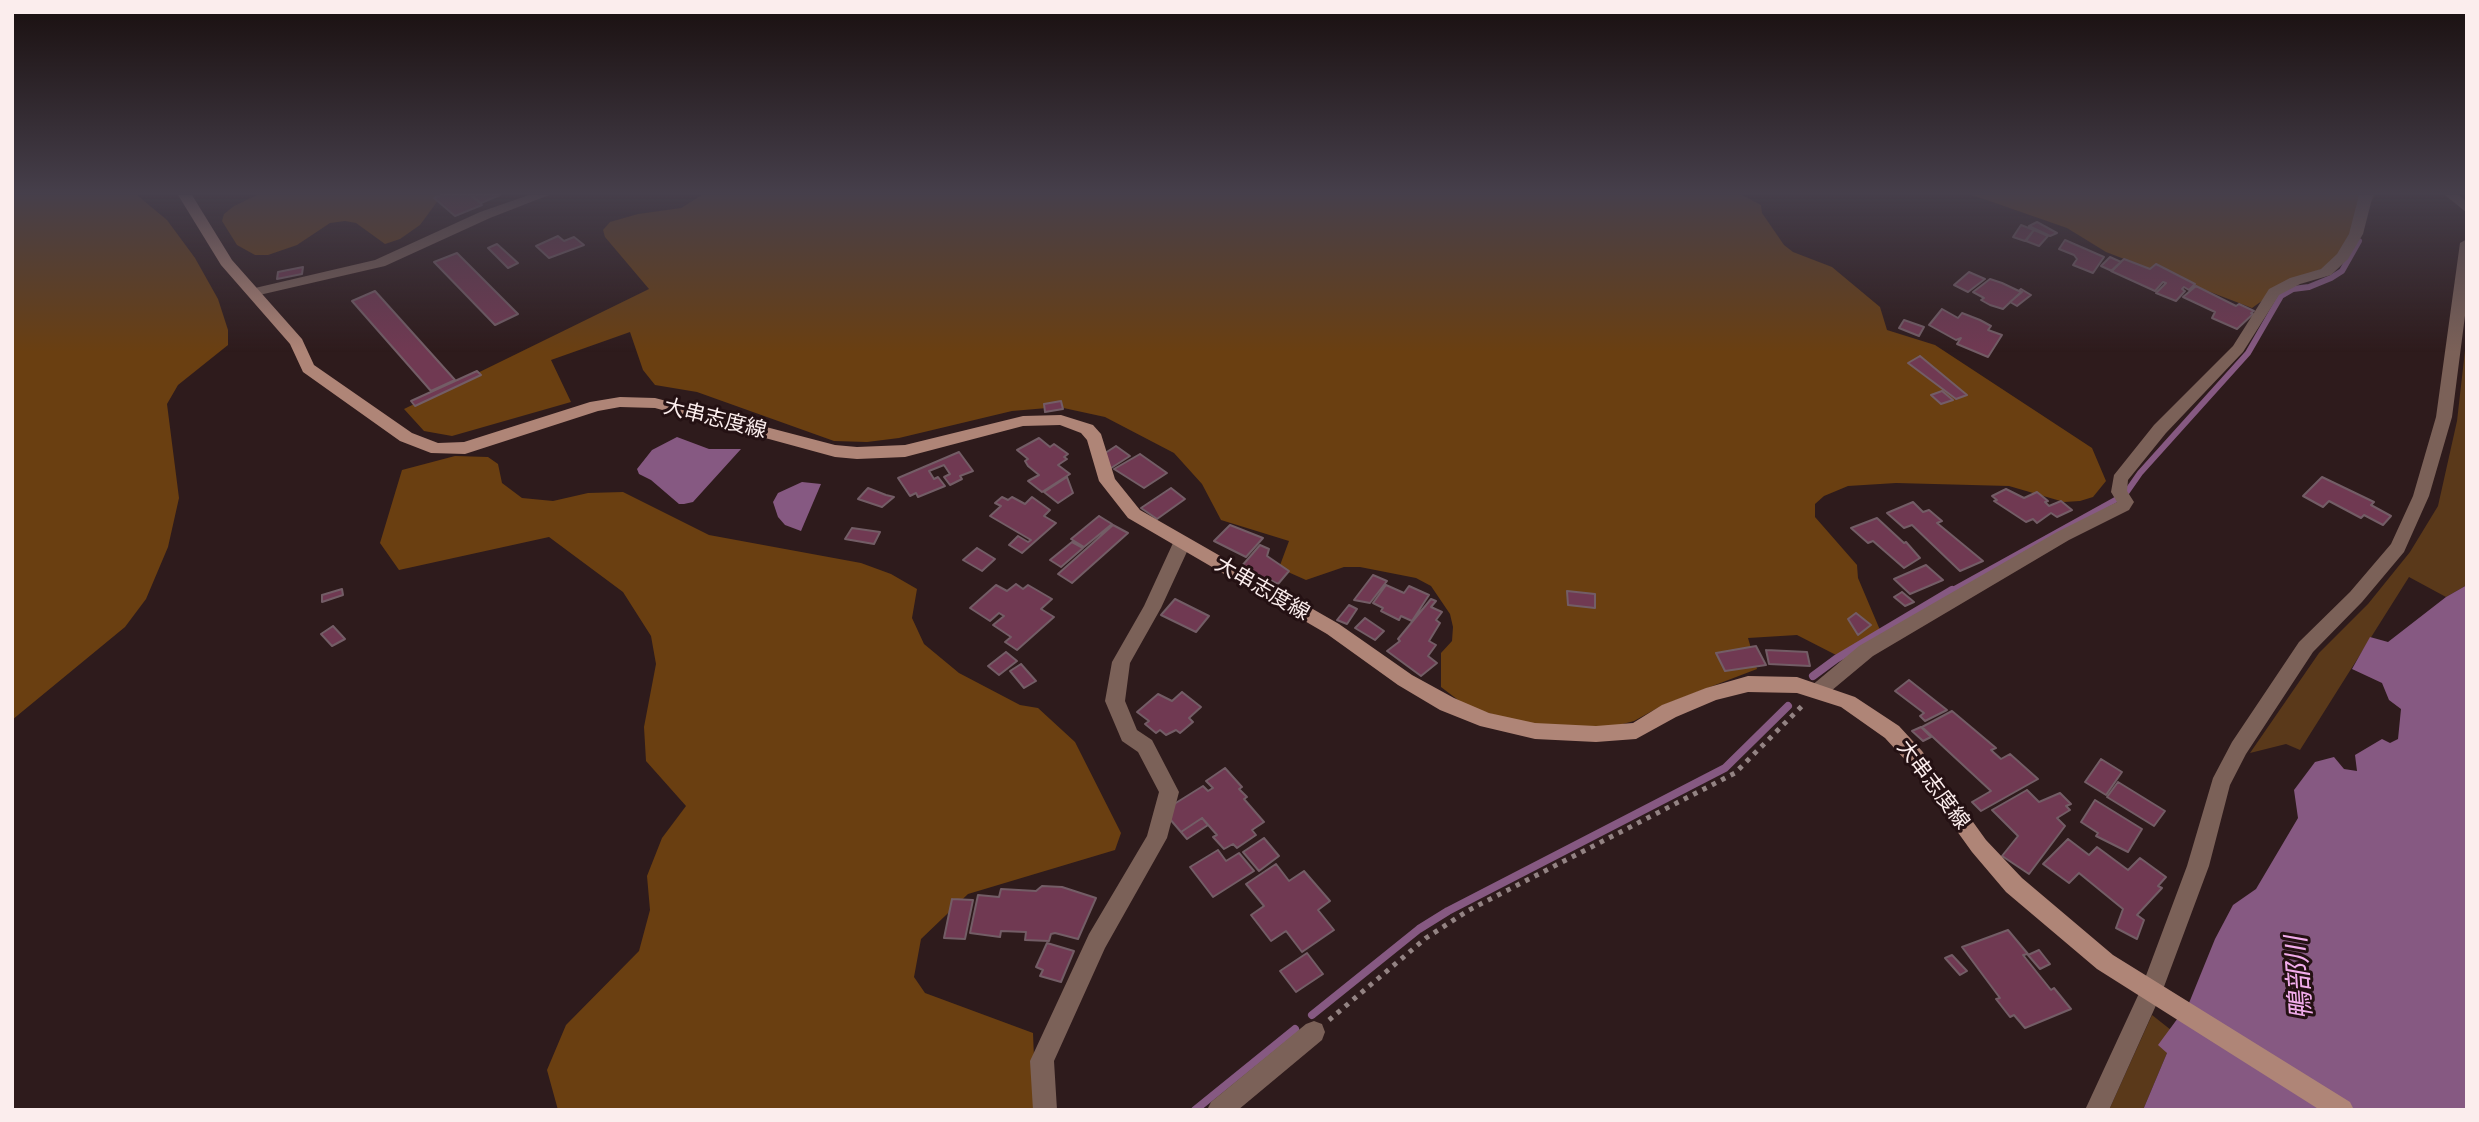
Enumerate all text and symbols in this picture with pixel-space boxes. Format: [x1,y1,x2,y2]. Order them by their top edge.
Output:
street label: 大串志度線 [661,394,769,444]
street label: 大串志度線 [1210,552,1314,626]
street label: 大串志度線 [1891,735,1975,835]
water label: 鴨部川 [2280,935,2320,1021]

